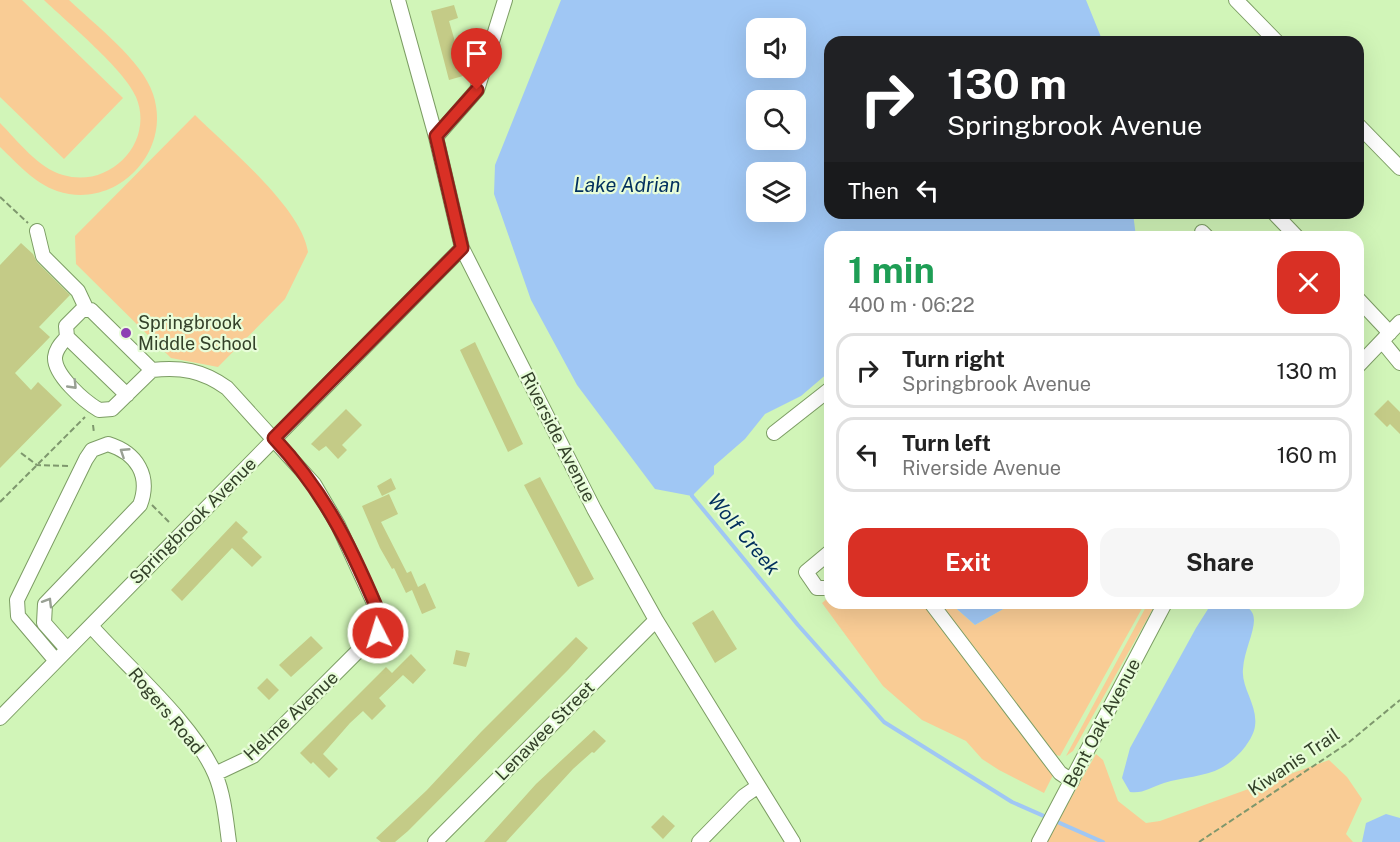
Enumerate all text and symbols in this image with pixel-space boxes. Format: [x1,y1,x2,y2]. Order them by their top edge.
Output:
map controls [746,18,806,222]
button: sound [746,18,806,78]
pin [451,28,502,90]
icon: arrive [460,37,493,70]
text: 130 m [947,59,1067,108]
icon: right [848,60,926,138]
button: search [746,90,806,150]
text: Springbrook Avenue [947,109,1202,141]
button: layers [746,162,806,222]
water label: Lake Adrian [574,173,680,197]
icon: left [911,174,944,207]
text: Then [848,178,899,204]
text: 1 min [848,249,935,291]
button: close [1277,251,1340,314]
text: 400 m · 06:22 [848,293,975,317]
place label: Springbrook Middle School [138,312,257,354]
marker: Springbrook Middle School [119,326,133,340]
text: Turn right [902,346,1005,372]
icon: right [851,354,884,387]
text: 130 m [1276,358,1337,384]
street label: Riverside Avenue [517,368,600,505]
text: Springbrook Avenue [902,372,1091,396]
one-way arrow [65,378,76,389]
text: Turn left [902,430,991,456]
icon: left [851,438,884,471]
text: 160 m [1277,442,1337,468]
one-way arrow [120,448,131,459]
street label: Springbrook Avenue [125,453,260,588]
text: Riverside Avenue [902,456,1061,480]
water label: Wolf Creek [703,488,785,580]
button: Exit [848,528,1088,597]
button: Share [1100,528,1340,597]
one-way arrow [41,598,53,608]
position arrow [346,601,410,665]
street label: Bent Oak Avenue [1059,655,1144,791]
street label: Rogers Road [124,663,209,758]
street label: Helme Avenue [239,667,342,765]
street label: Lenawee Street [491,677,599,785]
street label: Kiwanis Trail [1244,723,1343,800]

